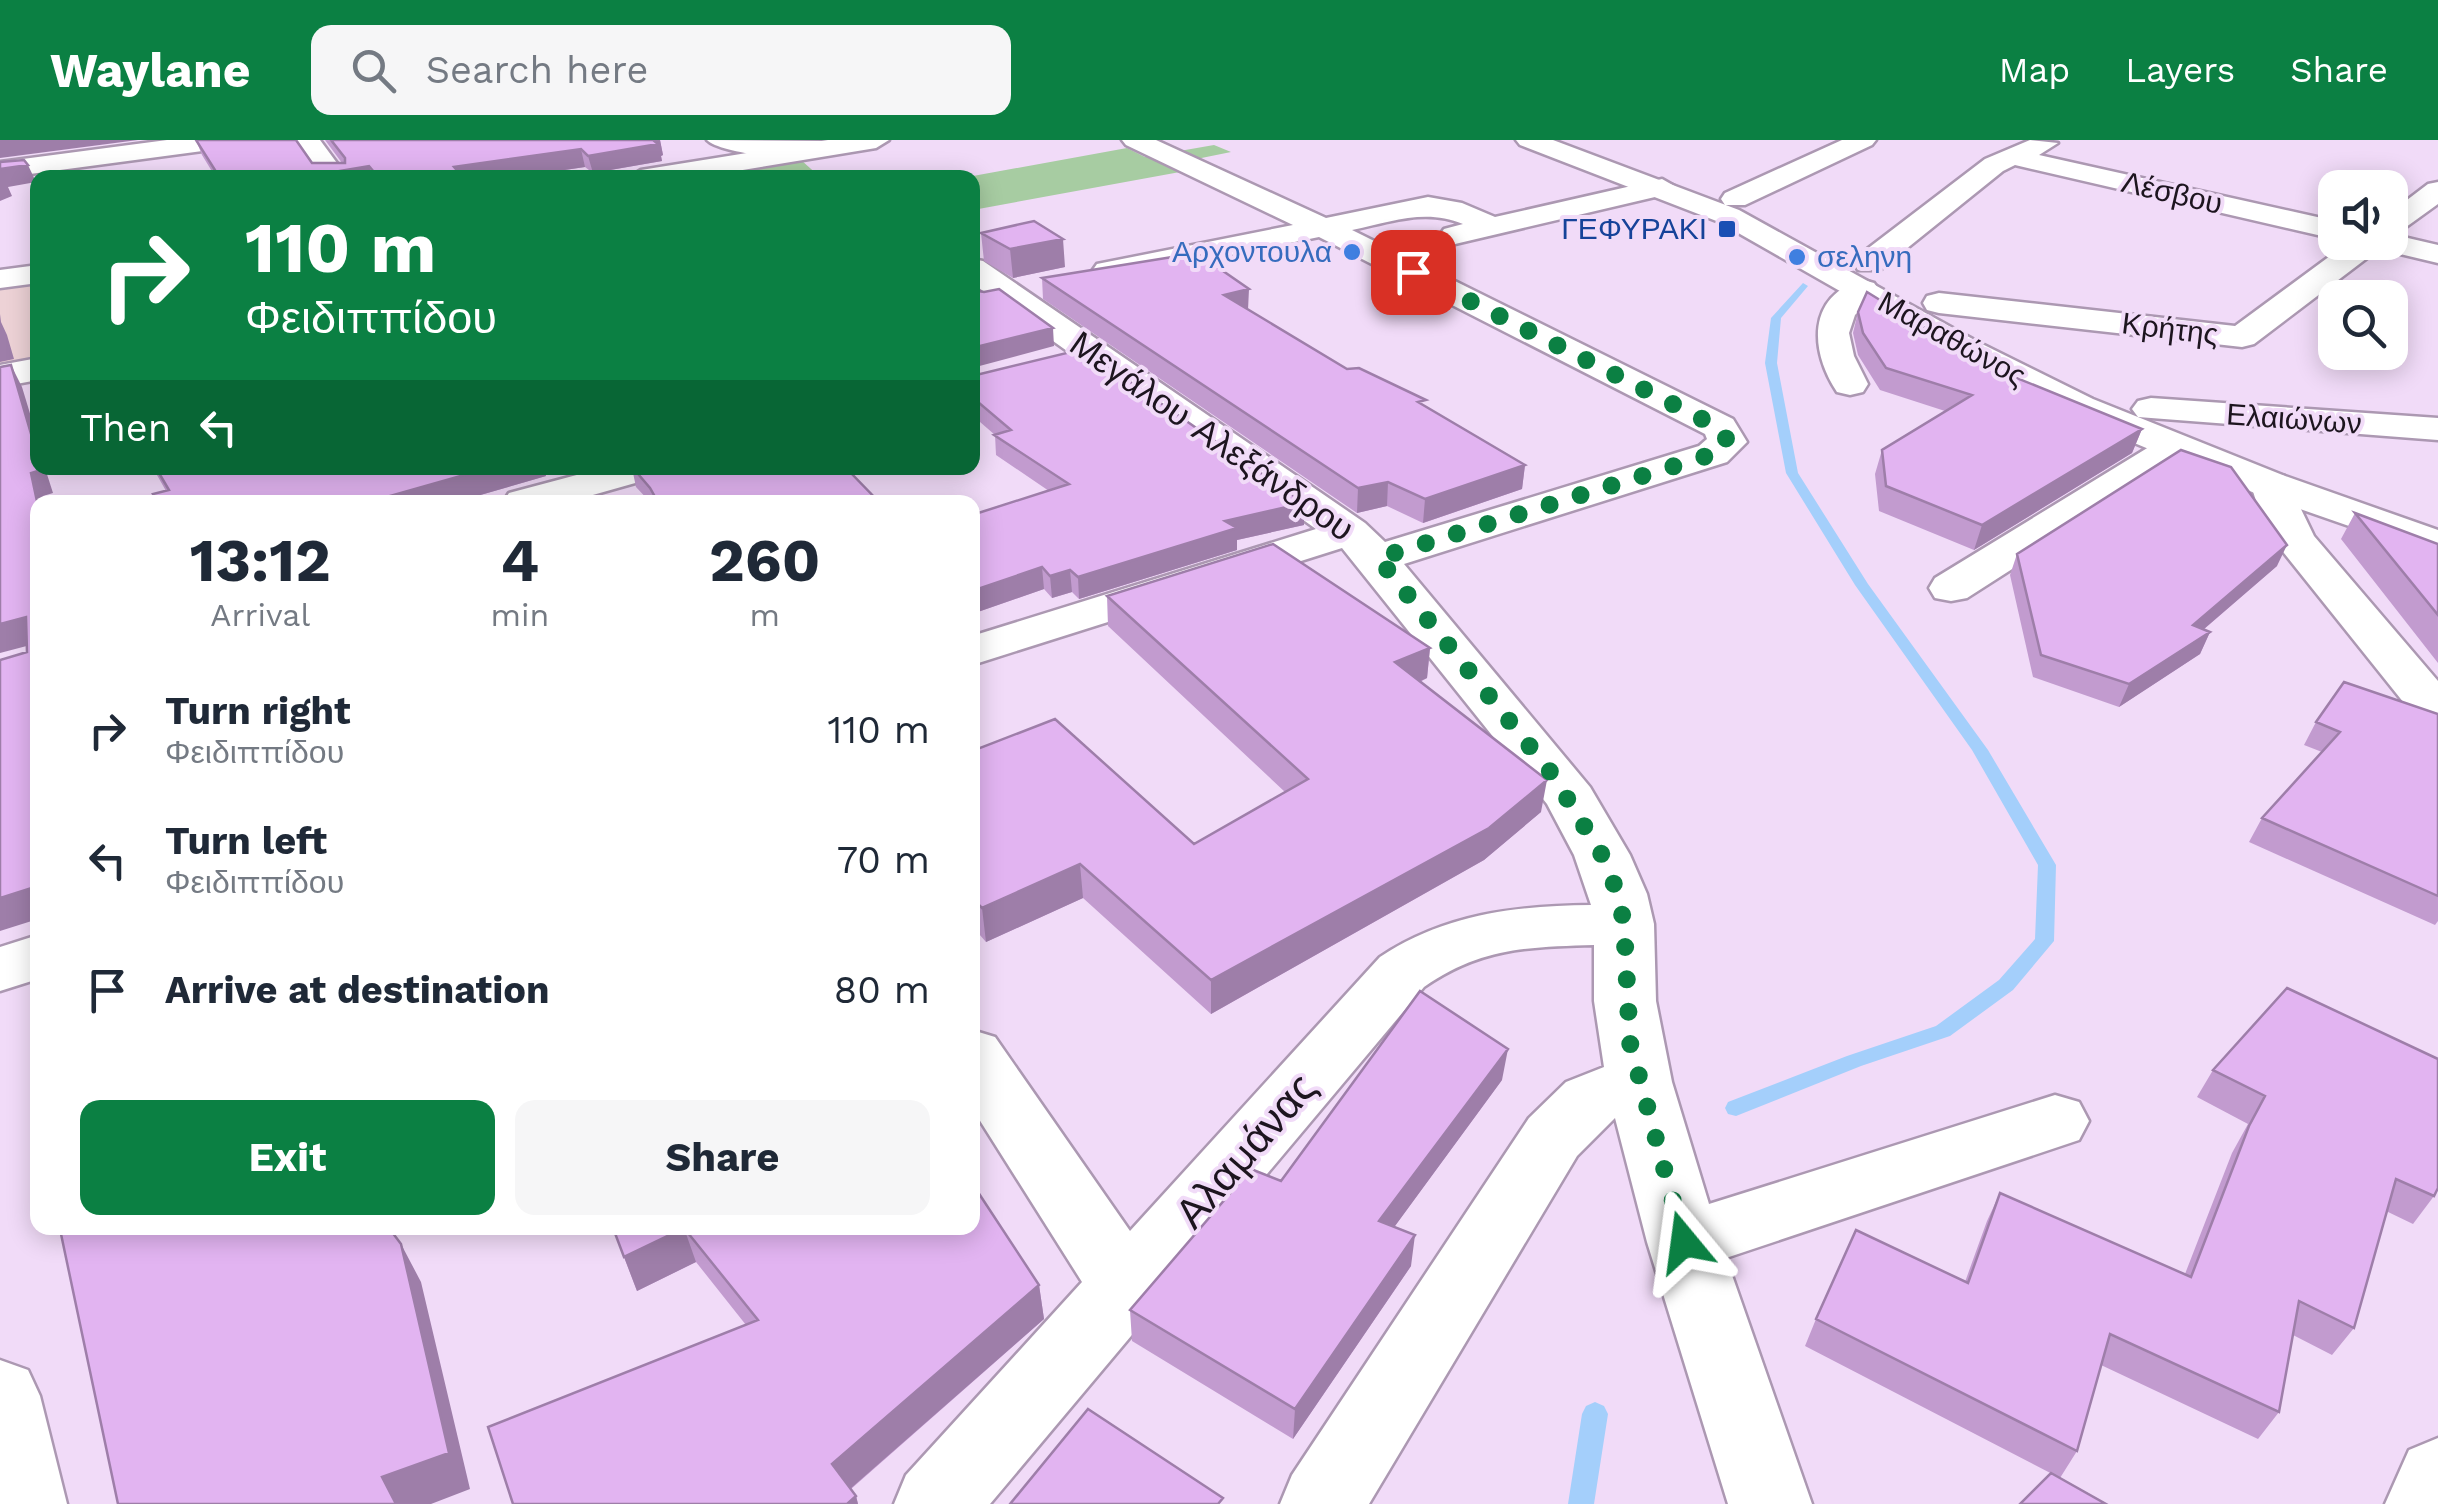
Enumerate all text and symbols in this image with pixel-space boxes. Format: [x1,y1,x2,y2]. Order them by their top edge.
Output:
search box [311,25,1011,115]
text: Waylane [50,42,251,99]
icon: search [346,43,401,98]
text: Search here [426,48,648,92]
text: Map [1999,49,2070,91]
text: Layers [2125,49,2235,91]
text: Share [2290,49,2388,91]
street label: Λέσβου [2118,164,2226,221]
map controls [2318,170,2408,370]
button: sound [2318,170,2408,260]
text: 110 m [245,207,436,289]
icon: right [80,210,210,340]
place label: ΓΕΦΥΡΑΚΙ [1561,211,1707,246]
marker: ΓΕΦΥΡΑΚΙ [1716,218,1738,240]
pin [1371,230,1456,315]
place label: Αρχοντουλα [1172,234,1332,269]
place label: σεληνη [1817,239,1912,274]
marker: Αρχοντουλα [1341,241,1363,263]
icon: arrive [1386,245,1441,300]
marker: σεληνη [1786,246,1808,268]
button: search [2318,280,2408,370]
street label: Μαραθώνος [1872,284,2032,393]
text: Φειδιππίδου [245,291,497,344]
street label: Κρήτης [2120,305,2220,352]
street label: Μεγάλου Αλεξάνδρου [1062,322,1362,550]
street label: Ελαιώνων [2225,396,2363,441]
icon: left [191,400,246,455]
text: Then [80,406,171,450]
text: 13:12 [190,525,331,596]
text: 4 [501,525,539,596]
text: 260 [709,525,820,596]
text: Arrival [210,596,310,634]
text: min [490,596,549,634]
text: m [749,596,780,634]
text: Turn right [165,689,351,733]
icon: right [80,703,135,758]
text: 110 m [828,708,930,752]
text: Φειδιππίδου [165,733,344,771]
text: Turn left [165,819,327,863]
icon: left [80,833,135,888]
text: 70 m [837,838,930,882]
text: Φειδιππίδου [165,863,344,901]
icon: arrive [80,963,135,1018]
text: Arrive at destination [165,968,550,1012]
text: 80 m [834,968,930,1012]
street label: Αλαμάνας [1165,1063,1326,1238]
button: Exit [80,1100,495,1215]
button: Share [515,1100,930,1215]
position arrow [1632,1190,1736,1294]

